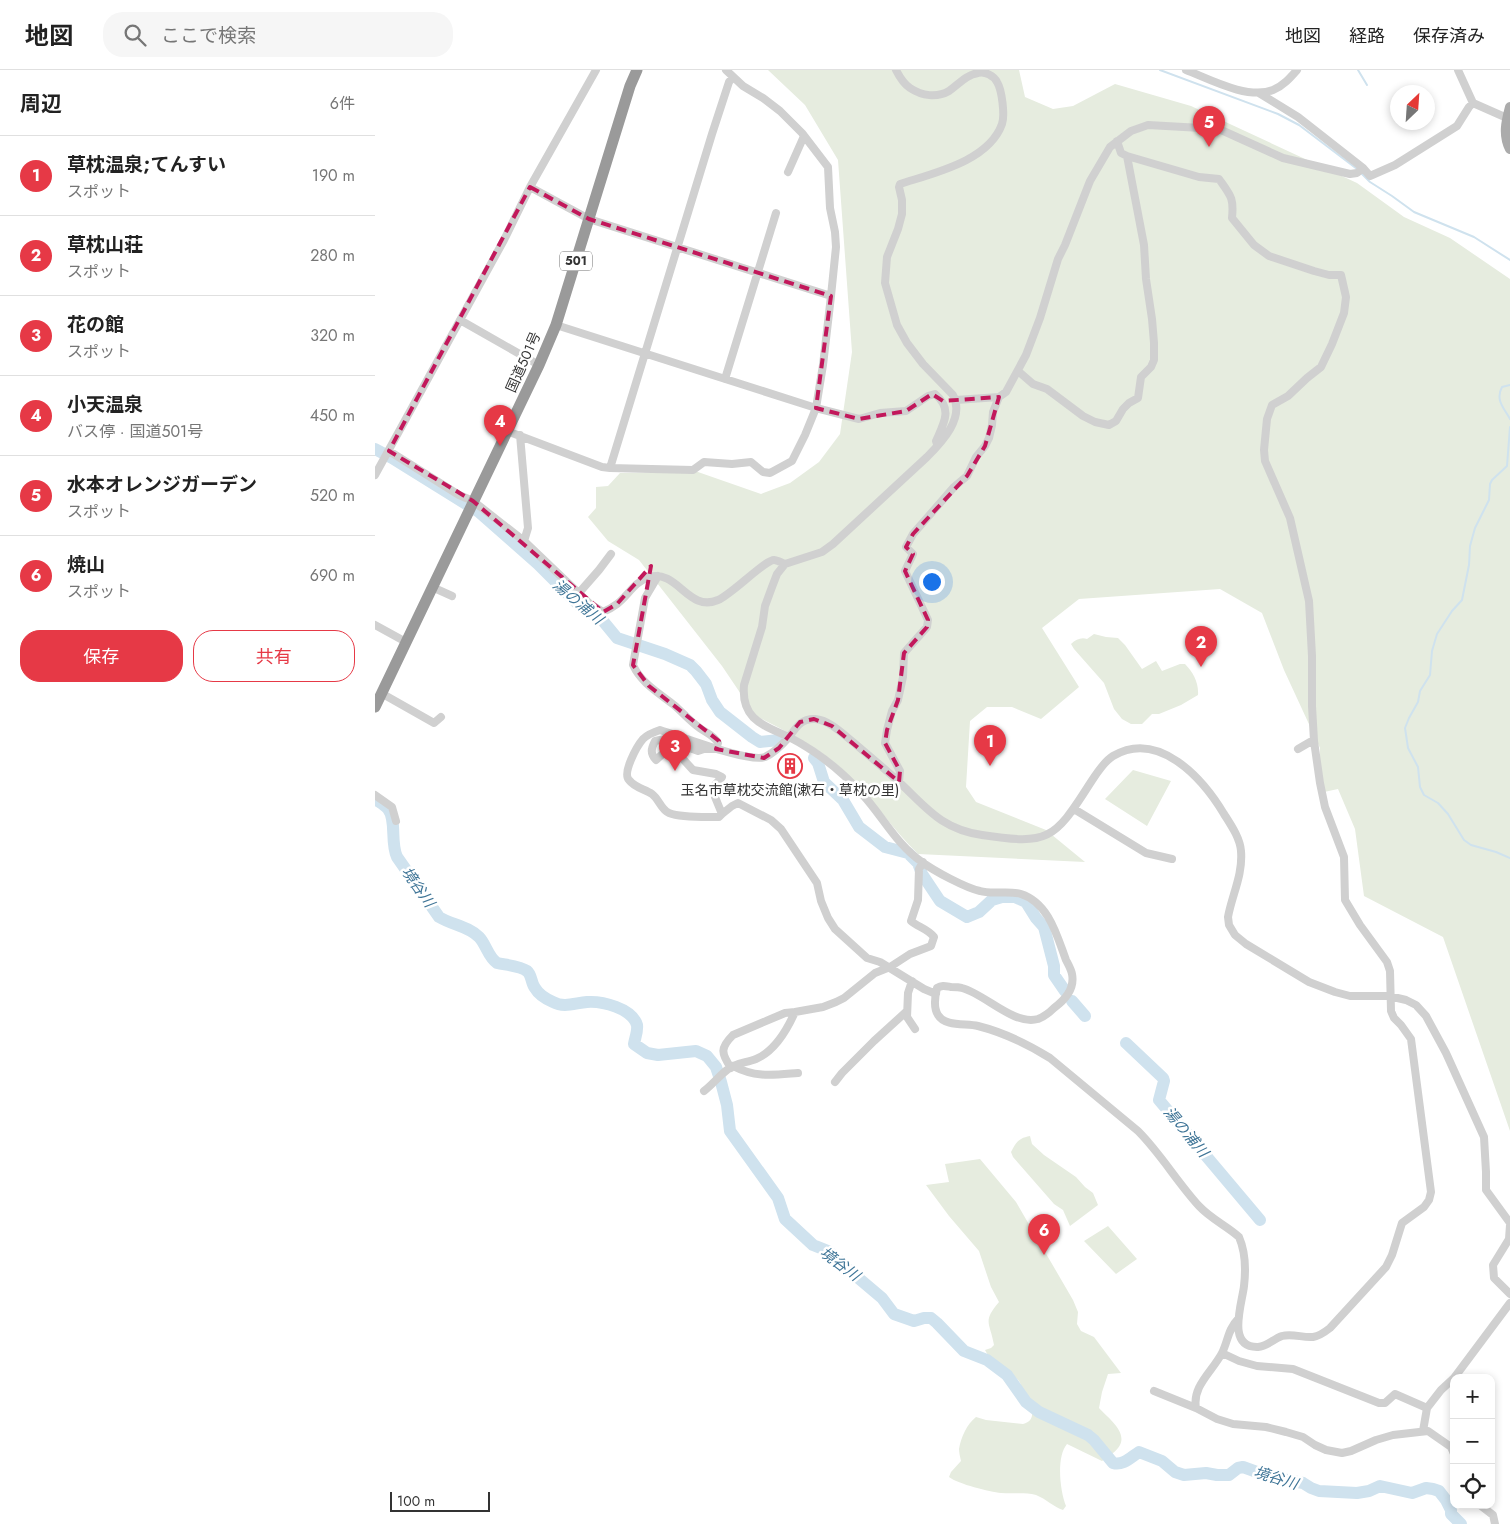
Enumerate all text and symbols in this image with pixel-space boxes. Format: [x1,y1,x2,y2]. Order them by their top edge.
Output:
search box [103,12,453,57]
text: 地図 [25,18,73,53]
icon: search [121,21,149,49]
text: ここで検索 [161,22,256,49]
text: 地図 [1285,23,1321,49]
text: 経路 [1349,23,1385,49]
text: 保存済み [1413,23,1485,49]
north arrow [1390,85,1435,130]
text: 周辺 [20,89,62,119]
text: 6件 [330,92,355,115]
pin: 5 [1193,106,1225,147]
text: 草枕温泉;てんすい [67,151,226,178]
text: 1 [32,164,40,187]
text: 190 m [312,164,355,187]
text: スポット [67,180,131,203]
text: 草枕山荘 [67,231,143,258]
text: 2 [31,244,41,267]
text: 280 m [310,244,355,267]
road number: 501 [560,252,592,270]
text: スポット [67,260,131,283]
text: 花の館 [67,311,124,338]
text: 3 [31,324,41,347]
text: 320 m [310,324,355,347]
street label: 国道501号 [501,328,545,396]
text: スポット [67,340,131,363]
text: 小天温泉 [67,391,143,418]
text: 4 [30,404,42,427]
text: 450 m [310,404,355,427]
pin: 4 [484,405,516,446]
text: バス停 · 国道501号 [67,420,203,443]
text: 水本オレンジガーデン [67,471,257,498]
text: 5 [31,484,41,507]
text: 520 m [310,484,355,507]
text: スポット [67,500,131,523]
text: 焼山 [67,551,105,578]
text: 6 [31,564,41,587]
text: 690 m [310,564,355,587]
your location [919,569,945,595]
water label: 湯の浦川 [548,574,610,631]
text: スポット [67,580,131,603]
pin: 2 [1185,626,1217,667]
button: 保存 [20,630,183,682]
button: 共有 [193,630,355,682]
pin: 1 [974,725,1006,766]
pin: 3 [659,730,691,771]
building icon: 玉名市草枕交流館(漱石・草枕の里) [777,753,803,779]
place label: 玉名市草枕交流館(漱石・草枕の里) [681,780,899,800]
water label: 境谷川 [396,862,441,913]
water label: 湯の浦川 [1158,1102,1215,1164]
pin: 6 [1028,1214,1060,1255]
water label: 境谷川 [815,1242,866,1288]
map controls [1450,1374,1495,1509]
button: + [1450,1374,1495,1419]
button: − [1450,1419,1495,1464]
water label: 境谷川 [1251,1461,1303,1496]
button: locate [1450,1464,1495,1509]
scale bar [390,1489,490,1512]
text: 100 m [397,1491,435,1511]

